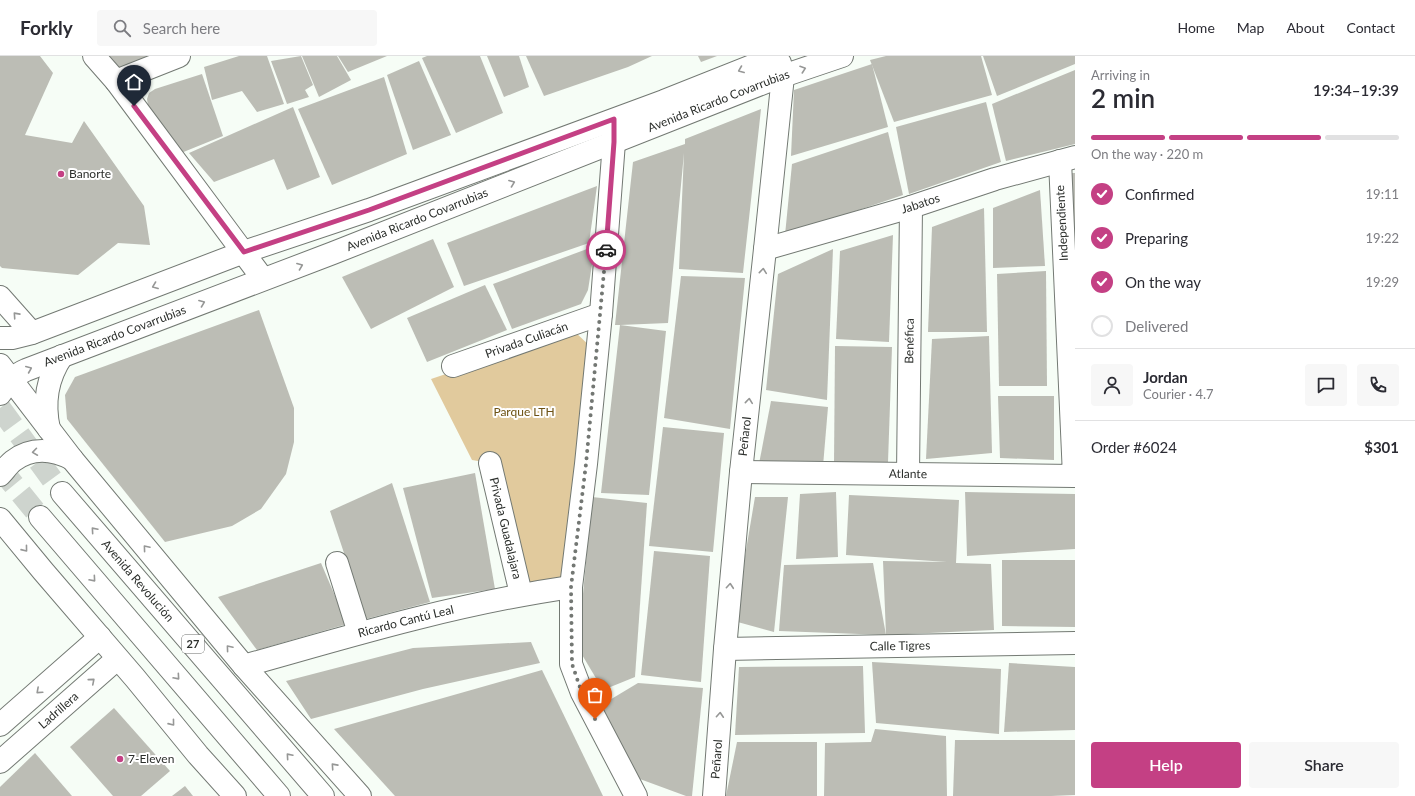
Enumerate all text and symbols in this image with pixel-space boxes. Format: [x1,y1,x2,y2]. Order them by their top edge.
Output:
search box [97,10,377,46]
text: Forkly [20,16,73,39]
icon: search [111,17,133,39]
text: Search here [143,19,220,37]
text: Home [1177,19,1215,36]
text: Map [1237,19,1264,36]
text: About [1286,19,1324,36]
text: Contact [1346,19,1395,36]
pin [117,65,151,106]
street label: Avenida Ricardo Covarrubias [645,66,791,135]
one-way arrow [737,66,744,74]
one-way arrow [799,66,806,74]
text: Arriving in [1091,67,1150,83]
icon: home [123,71,145,93]
text: 19:34–19:39 [1313,81,1399,99]
text: 2 min [1091,82,1155,114]
text: On the way · 220 m [1091,146,1203,162]
place label: Banorte [69,166,111,181]
marker: Banorte [56,169,66,179]
one-way arrow [509,179,516,187]
icon: check [1091,183,1113,205]
street label: Avenida Ricardo Covarrubias [344,185,490,254]
street label: Independiente [1052,185,1071,261]
text: Confirmed [1125,185,1194,203]
text: 19:11 [1366,186,1399,202]
street label: Jabatos [899,190,942,216]
icon: check [1091,227,1113,249]
text: Preparing [1125,229,1188,247]
courier [586,230,626,270]
text: 19:22 [1366,230,1399,246]
icon: car [595,239,617,261]
one-way arrow [296,262,303,270]
one-way arrow [758,268,767,274]
icon: check [1091,271,1113,293]
text: On the way [1125,273,1201,291]
text: 19:29 [1366,274,1399,290]
one-way arrow [151,282,158,290]
one-way arrow [199,299,206,307]
street label: Avenida Ricardo Covarrubias [41,302,188,370]
one-way arrow [14,312,21,320]
text: Delivered [1125,317,1188,335]
street label: Privada Culiacán [483,318,570,361]
street label: Benéfica [901,318,917,364]
button: person [1091,364,1133,406]
button: chat [1305,364,1347,406]
button: phone [1357,364,1399,406]
one-way arrow [24,366,32,374]
text: Jordan [1143,368,1188,386]
text: Courier · 4.7 [1143,386,1214,402]
one-way arrow [744,397,753,404]
park label: Parque LTH [493,404,555,419]
street label: Peñarol [735,416,754,457]
text: Order #6024 [1091,438,1177,456]
text: $301 [1364,438,1399,456]
one-way arrow [32,447,38,456]
street label: Atlante [889,466,927,481]
street label: Privada Guadalajara [487,476,525,581]
one-way arrow [92,527,99,535]
street label: Avenida Revolución [99,537,177,625]
one-way arrow [20,544,27,552]
one-way arrow [144,546,151,553]
one-way arrow [88,574,95,581]
one-way arrow [726,583,735,589]
street label: Ricardo Cantú Leal [356,602,455,640]
road number: 27 [182,635,204,653]
street label: Calle Tigres [870,637,930,654]
one-way arrow [227,646,234,653]
one-way arrow [173,673,180,680]
one-way arrow [88,678,95,685]
pin [578,678,612,719]
icon: bag [584,684,606,706]
one-way arrow [36,686,44,694]
street label: Ladrillera [35,688,81,732]
one-way arrow [716,712,724,718]
one-way arrow [167,719,174,726]
street label: Peñarol [707,739,725,779]
button: Help [1091,742,1241,788]
button: Share [1249,742,1399,788]
place label: 7-Eleven [128,751,174,766]
one-way arrow [286,753,293,761]
marker: 7-Eleven [115,754,125,764]
one-way arrow [332,764,339,771]

